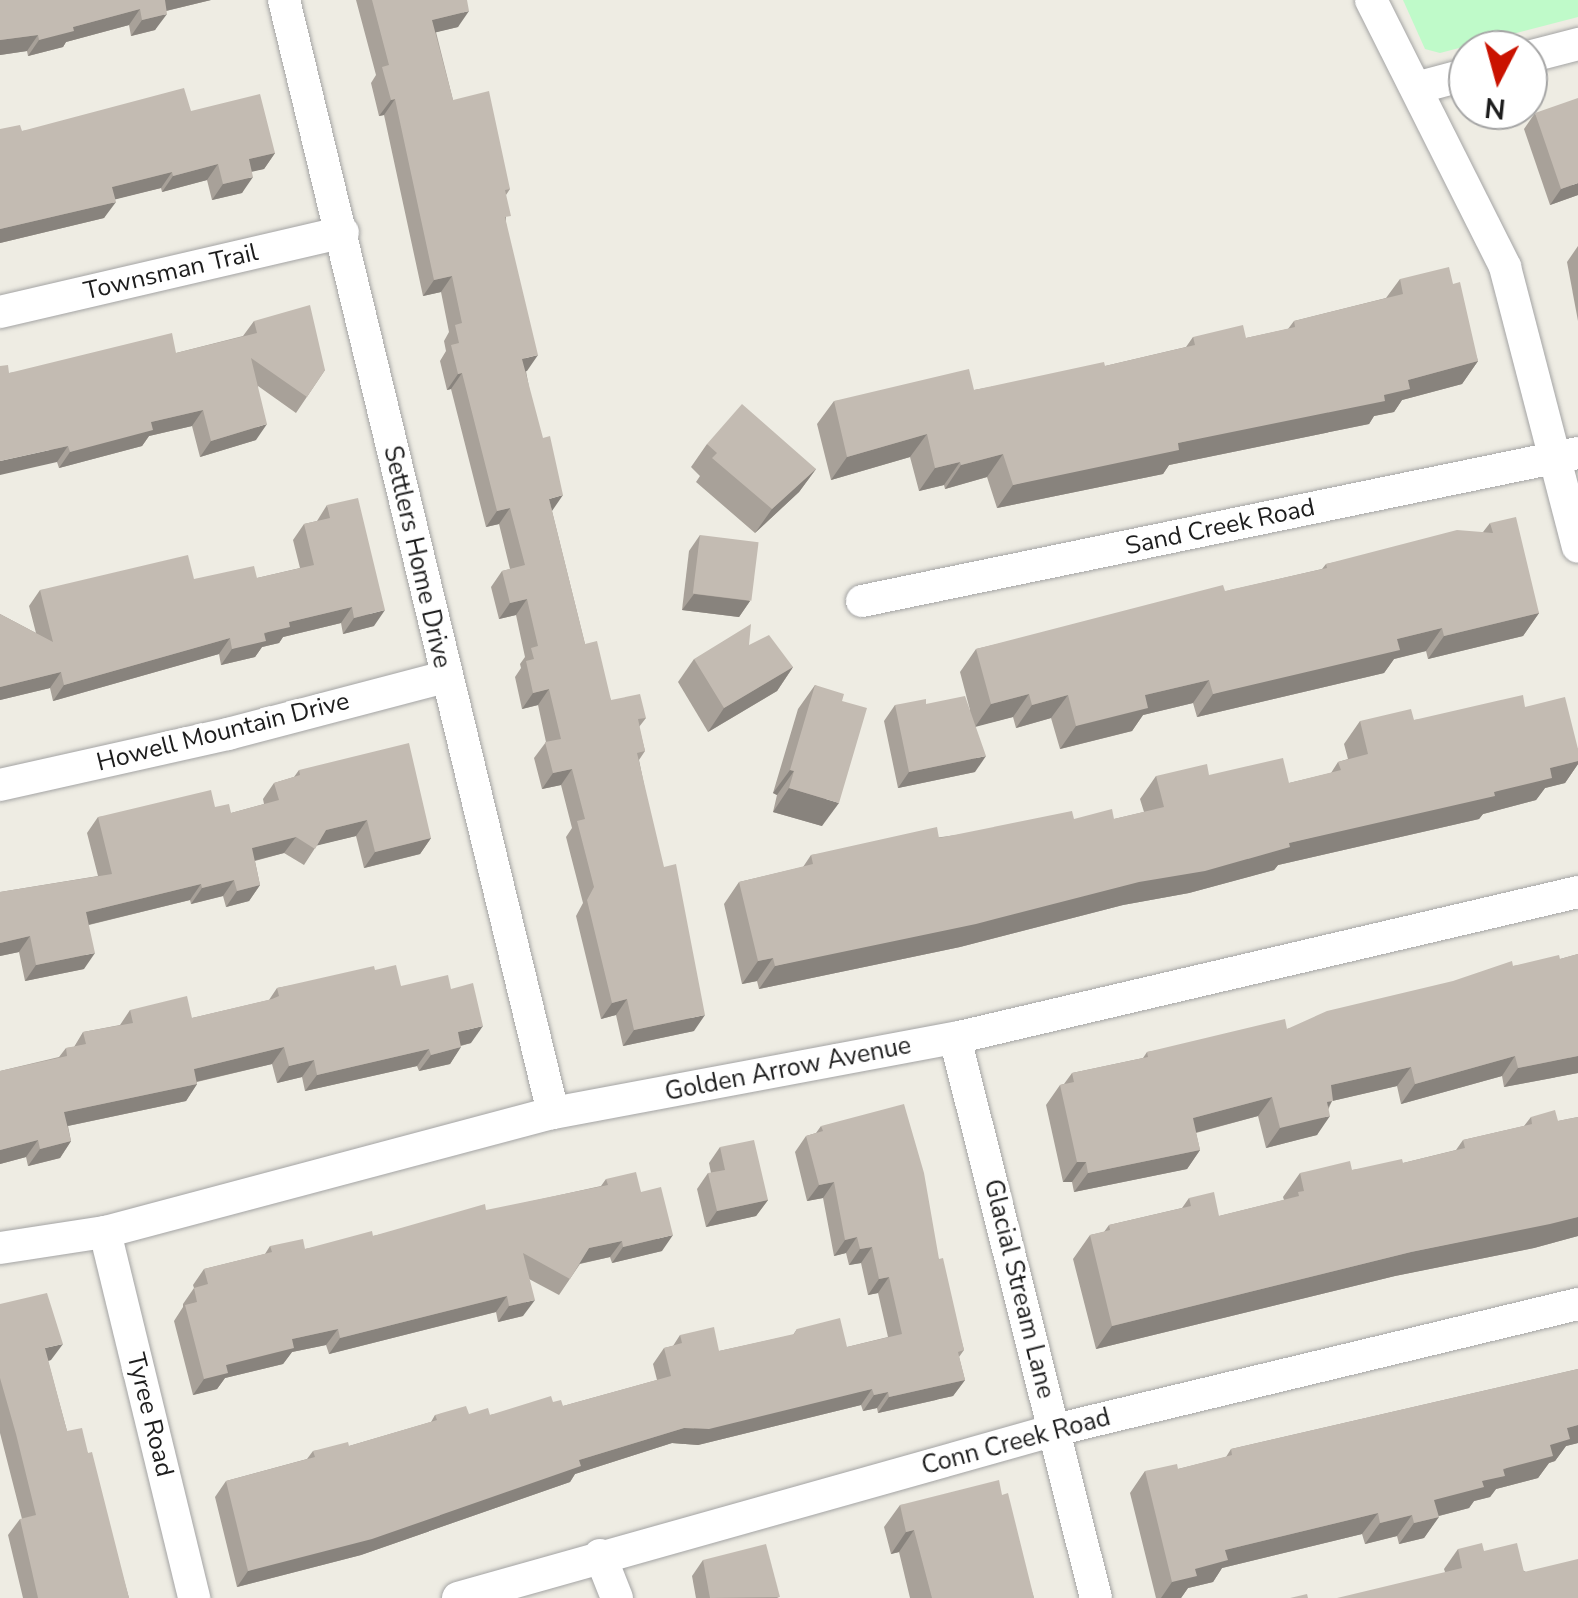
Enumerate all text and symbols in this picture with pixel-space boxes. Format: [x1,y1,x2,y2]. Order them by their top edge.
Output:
north arrow [1448,30,1548,130]
text: N [1483,88,1507,128]
street label: Townsman Trail [81,237,261,307]
street label: Settlers Home Drive [377,443,457,671]
street label: Sand Creek Road [1122,492,1318,562]
street label: Howell Mountain Drive [94,686,352,778]
street label: Golden Arrow Avenue [662,1030,914,1108]
street label: Glacial Stream Lane [977,1176,1061,1402]
street label: Tyree Road [120,1350,180,1480]
street label: Conn Creek Road [918,1402,1114,1482]

